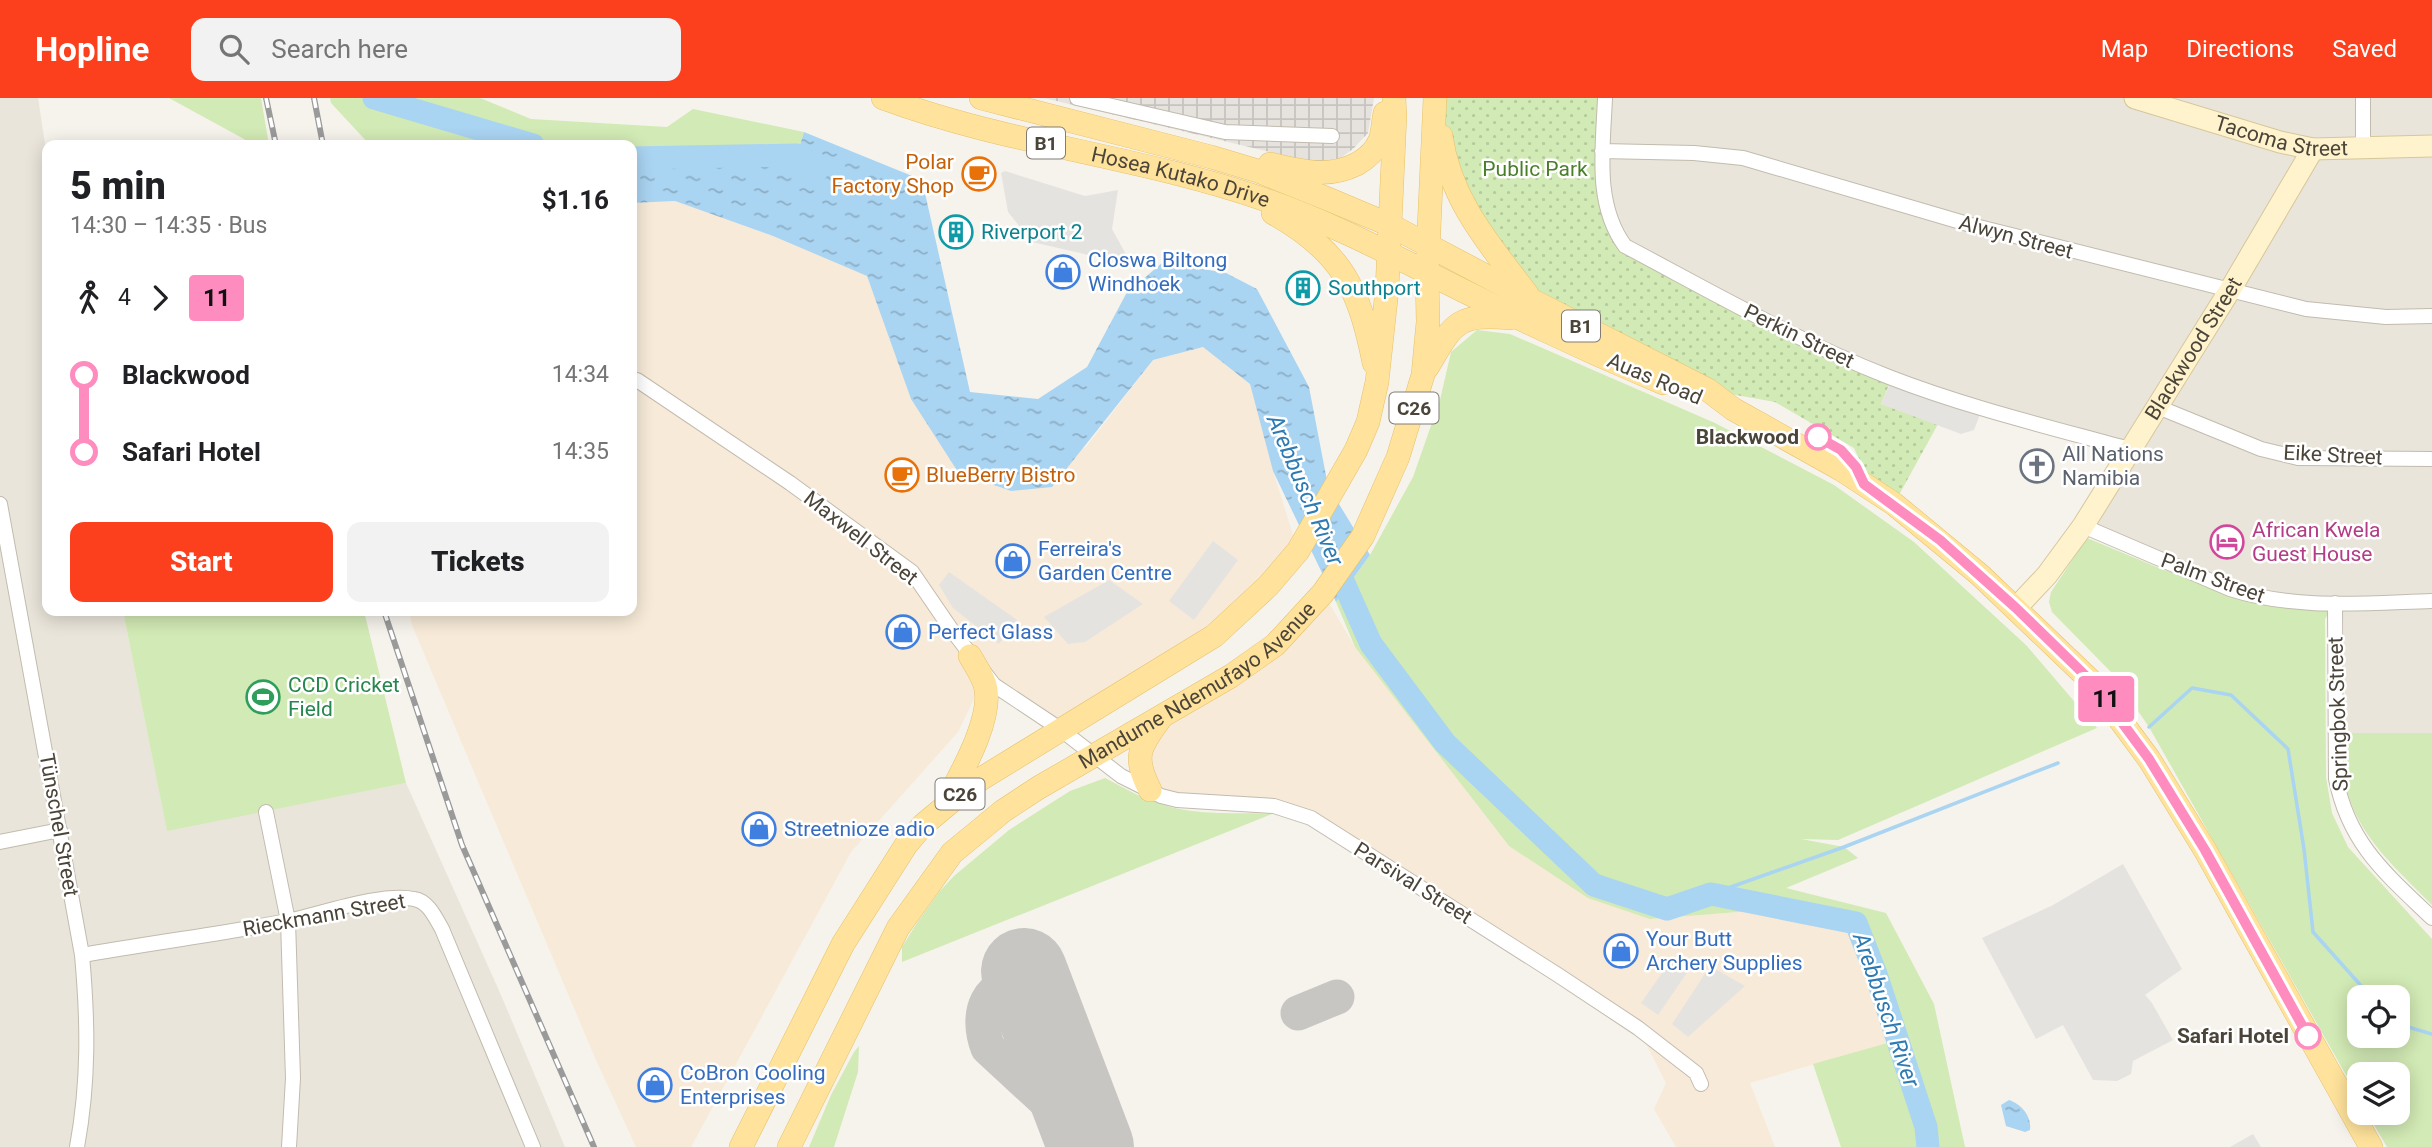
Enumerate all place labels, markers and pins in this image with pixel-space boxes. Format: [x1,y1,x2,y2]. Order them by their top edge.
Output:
place label: Polar Factory Shop [831,150,954,198]
cafe icon: Polar Factory Shop [960,155,998,193]
building icon: Riverport 2 [937,213,975,251]
place label: Riverport 2 [981,220,1083,244]
place label: Closwa Biltong Windhoek [1088,248,1227,296]
shop icon: Closwa Biltong Windhoek [1044,253,1082,291]
building icon: Southport [1284,269,1322,307]
place label: Southport [1328,276,1421,300]
marker: Blackwood [1805,424,1831,450]
place label: Blackwood [1696,425,1799,449]
place label: All Nations Namibia [2062,442,2164,490]
church icon: All Nations Namibia [2018,447,2056,485]
cafe icon: BlueBerry Bistro [883,456,921,494]
place label: BlueBerry Bistro [926,463,1075,487]
place label: African Kwela Guest House [2252,518,2380,566]
hotel icon: African Kwela Guest House [2208,523,2246,561]
place label: Ferreira's Garden Centre [1038,537,1172,585]
shop icon: Ferreira's Garden Centre [994,542,1032,580]
shop icon: Perfect Glass [884,613,922,651]
place label: Perfect Glass [928,620,1053,644]
place label: CCD Cricket Field [288,673,400,721]
sports icon: CCD Cricket Field [244,678,282,716]
shop icon: Streetnioze adio [740,810,778,848]
place label: Streetnioze adio [784,817,935,841]
place label: Your Butt Archery Supplies [1646,927,1803,975]
shop icon: Your Butt Archery Supplies [1602,932,1640,970]
marker: Safari Hotel [2295,1023,2321,1049]
place label: Safari Hotel [2177,1024,2289,1048]
place label: CoBron Cooling Enterprises [680,1061,826,1109]
shop icon: CoBron Cooling Enterprises [636,1066,674,1104]

